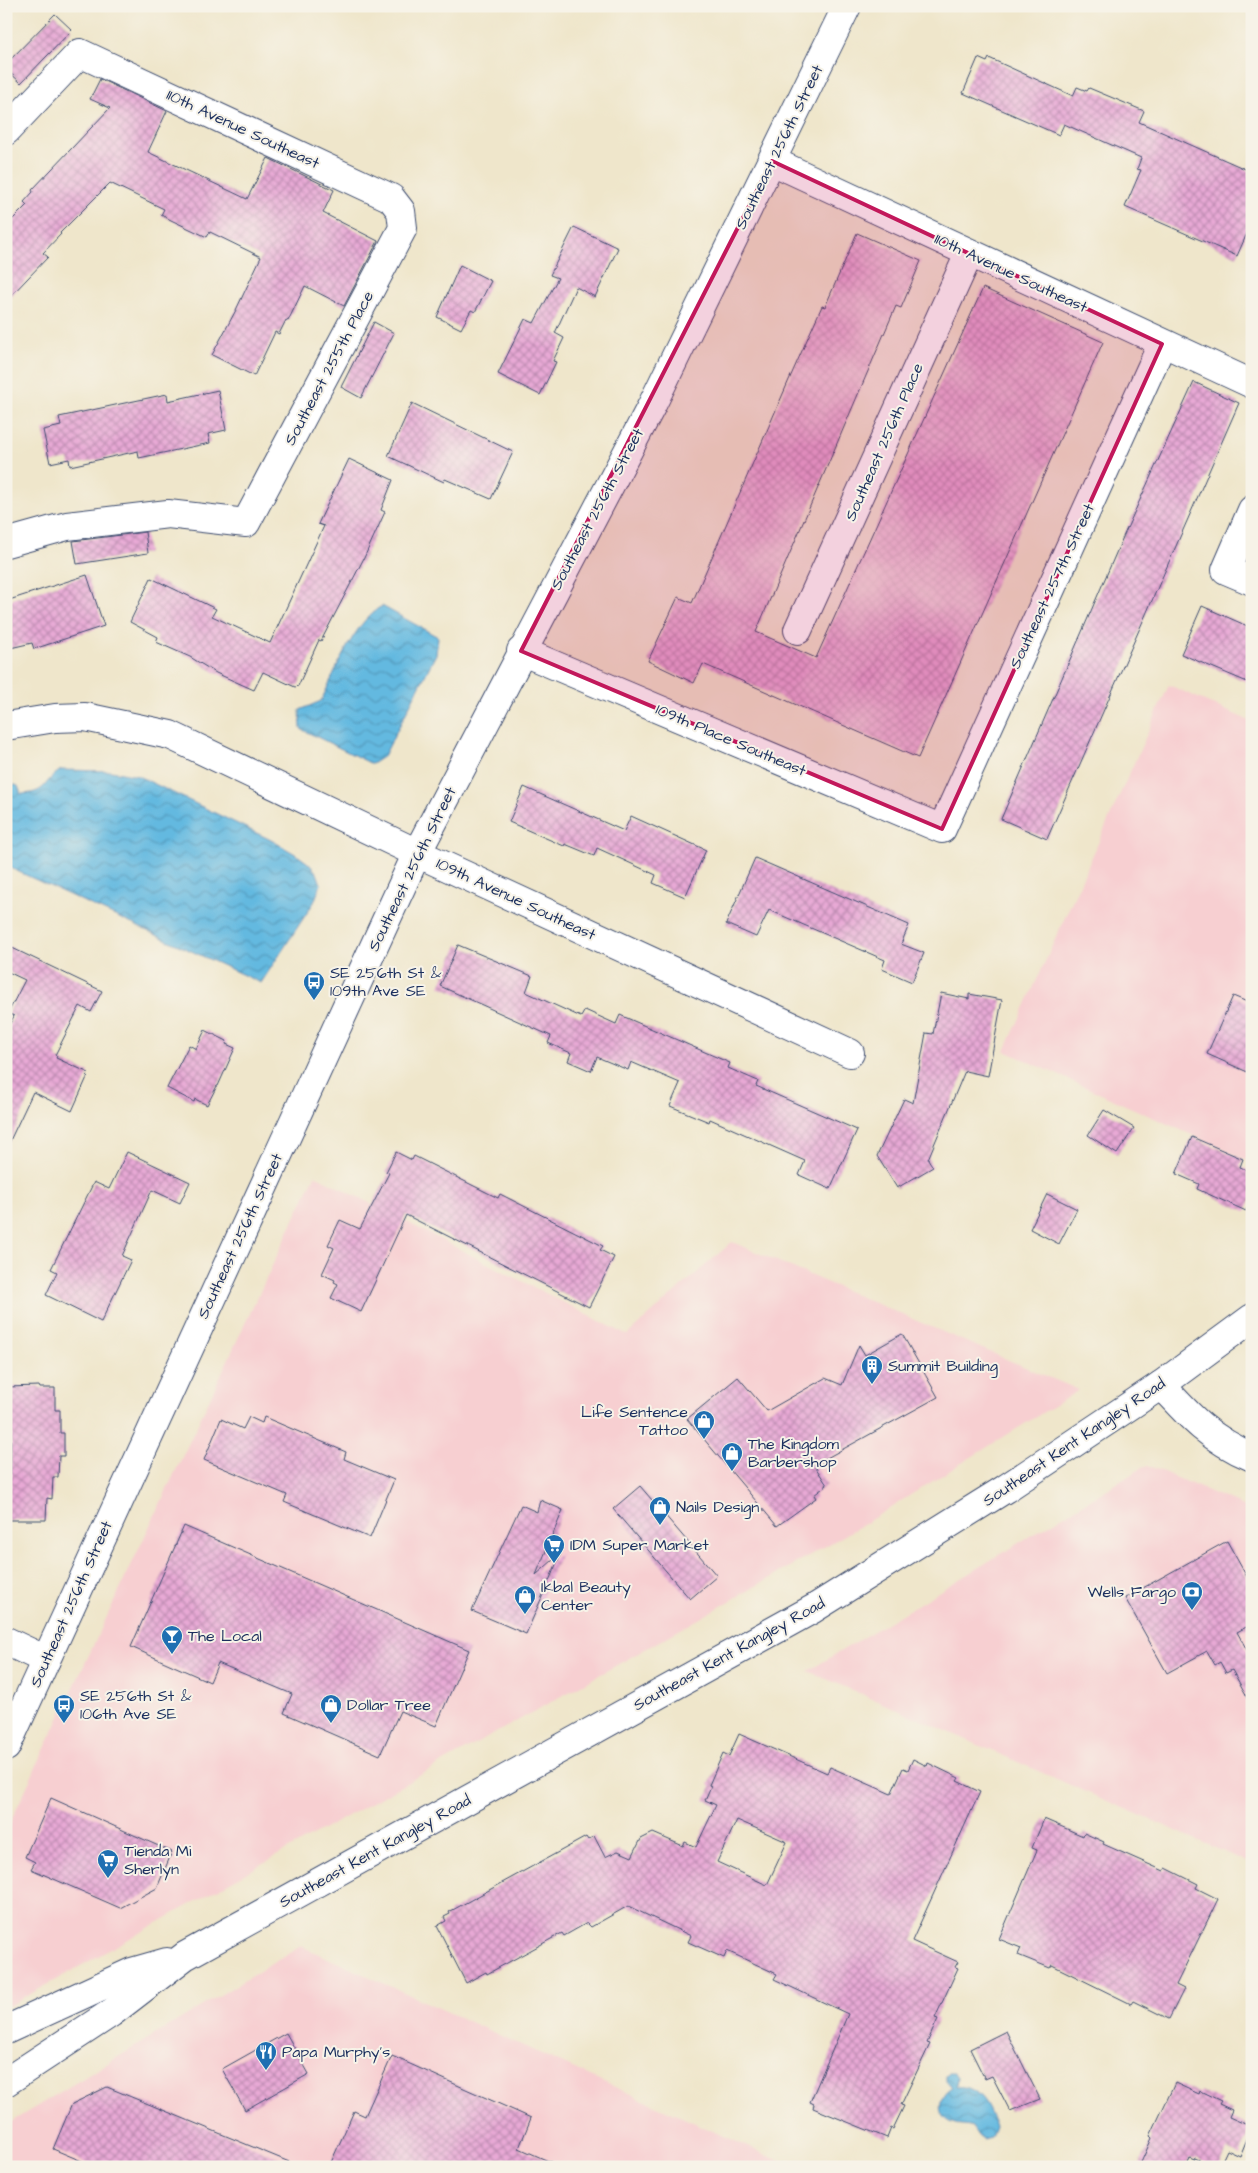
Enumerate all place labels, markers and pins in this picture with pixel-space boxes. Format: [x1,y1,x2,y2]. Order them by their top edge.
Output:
place label: SE 256th St & 109th Ave SE [330,962,442,1002]
bus stop icon: SE 256th St & 109th Ave SE [302,970,326,1001]
building icon: Summit Building [860,1354,884,1385]
place label: Summit Building [888,1355,998,1378]
place label: Life Sentence Tattoo [581,1401,688,1441]
shop icon: Life Sentence Tattoo [692,1409,716,1440]
place label: The Kingdom Barbershop [748,1433,840,1473]
shop icon: The Kingdom Barbershop [720,1441,744,1472]
shop icon: Nails Design [648,1495,672,1526]
place label: Nails Design [676,1496,759,1519]
supermarket icon: IDM Super Market [542,1533,566,1564]
place label: IDM Super Market [570,1534,709,1556]
place label: Ikbal Beauty Center [541,1576,631,1616]
bank icon: Wells Fargo [1180,1580,1204,1611]
place label: Wells Fargo [1088,1581,1176,1604]
shop icon: Ikbal Beauty Center [513,1584,537,1615]
bar icon: The Local [160,1624,184,1655]
place label: The Local [188,1625,262,1647]
place label: SE 256th St & 106th Ave SE [80,1685,192,1725]
bus stop icon: SE 256th St & 106th Ave SE [52,1693,76,1724]
shop icon: Dollar Tree [319,1693,343,1724]
place label: Dollar Tree [347,1694,431,1716]
place label: Tienda Mi Sherlyn [124,1840,192,1881]
supermarket icon: Tienda Mi Sherlyn [96,1848,120,1879]
restaurant icon: Papa Murphy's [254,2040,278,2071]
place label: Papa Murphy's [282,2041,390,2064]

